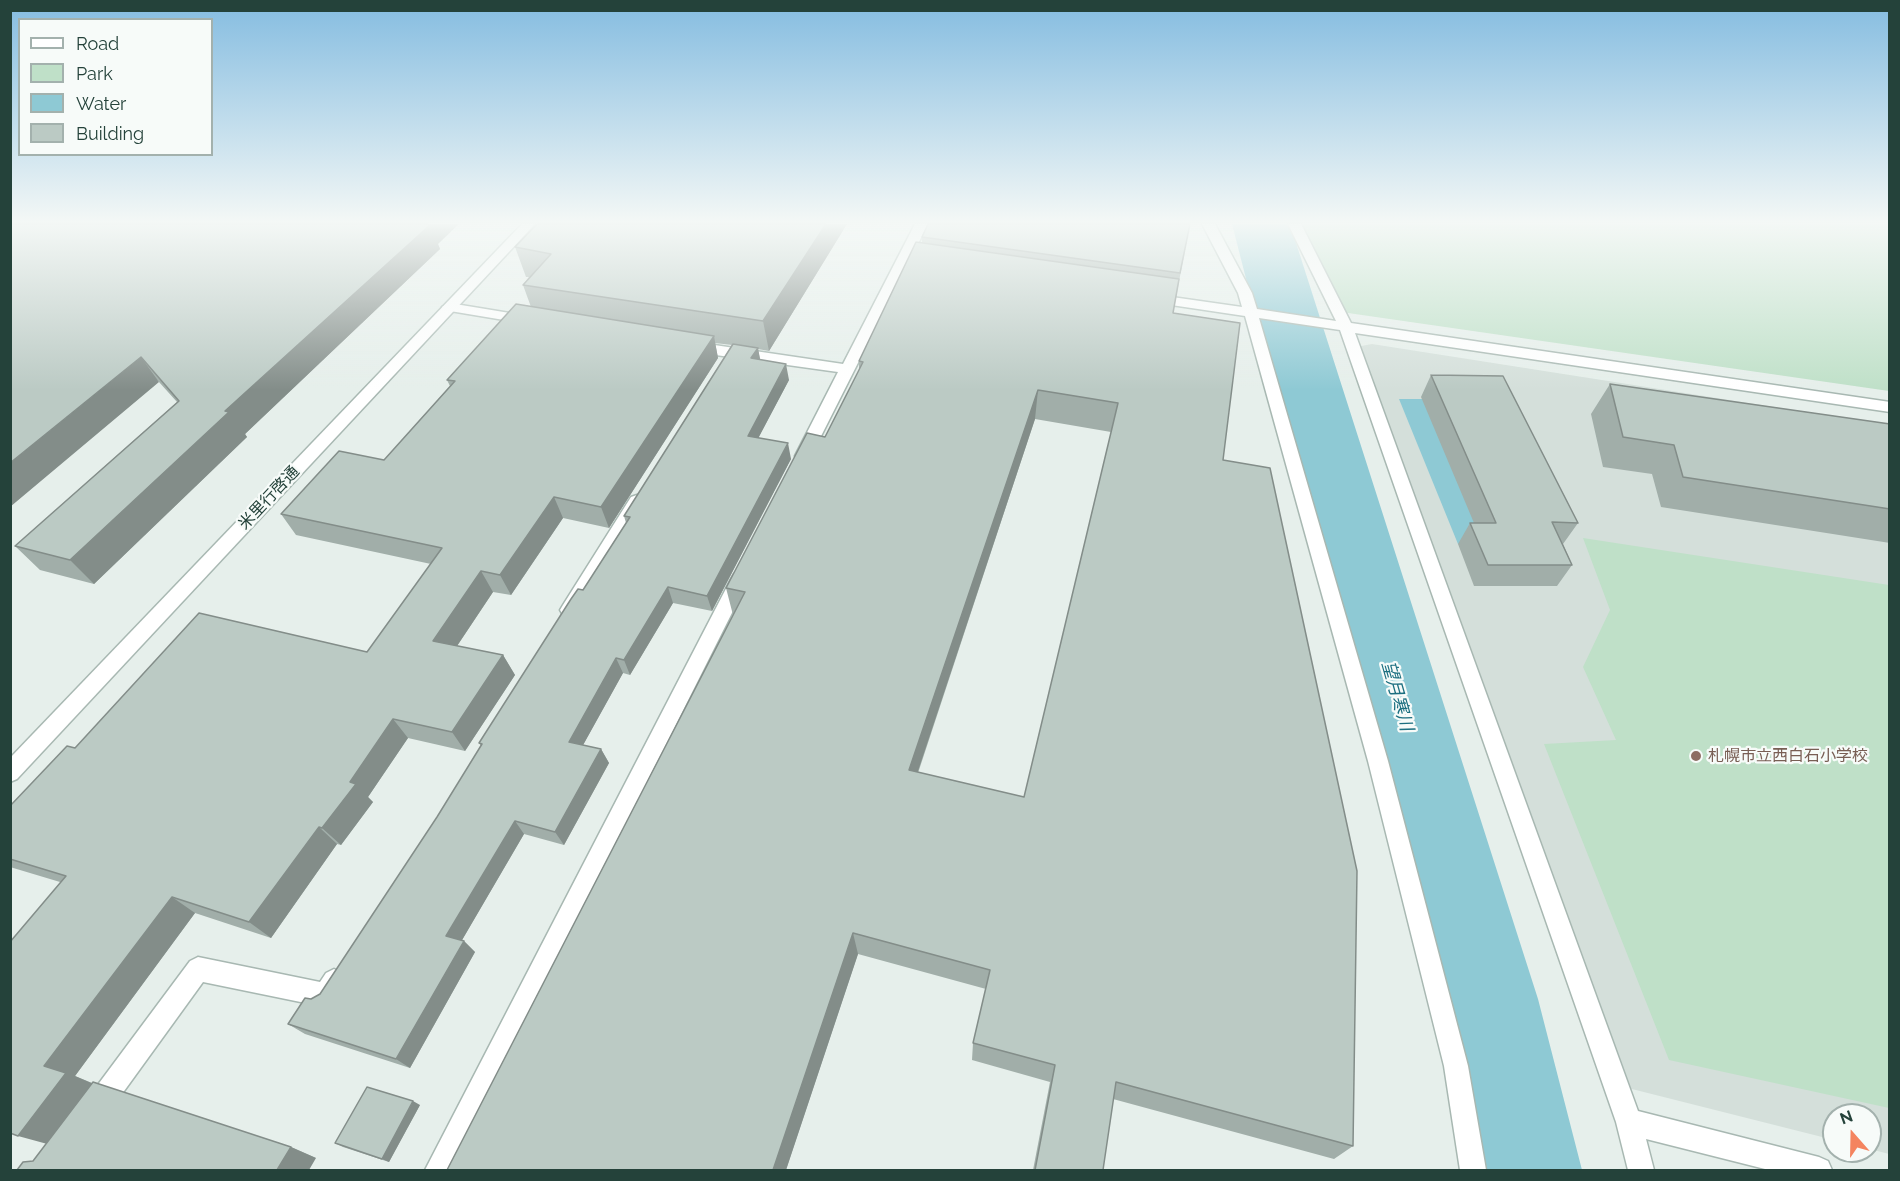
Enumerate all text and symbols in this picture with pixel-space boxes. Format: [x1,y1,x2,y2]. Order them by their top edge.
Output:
legend [18,18,213,156]
text: Road [76,33,119,54]
text: Park [76,63,113,84]
text: Water [76,93,126,114]
text: Building [76,123,144,144]
street label: 米里行啓通 [235,462,303,534]
water label: 望月寒川 [1377,658,1417,734]
place label: 札幌市立西白石小学校 [1708,746,1868,766]
marker: 札幌市立西白石小学校 [1689,749,1703,763]
north arrow [1822,1103,1882,1163]
text: N [1837,1106,1855,1129]

